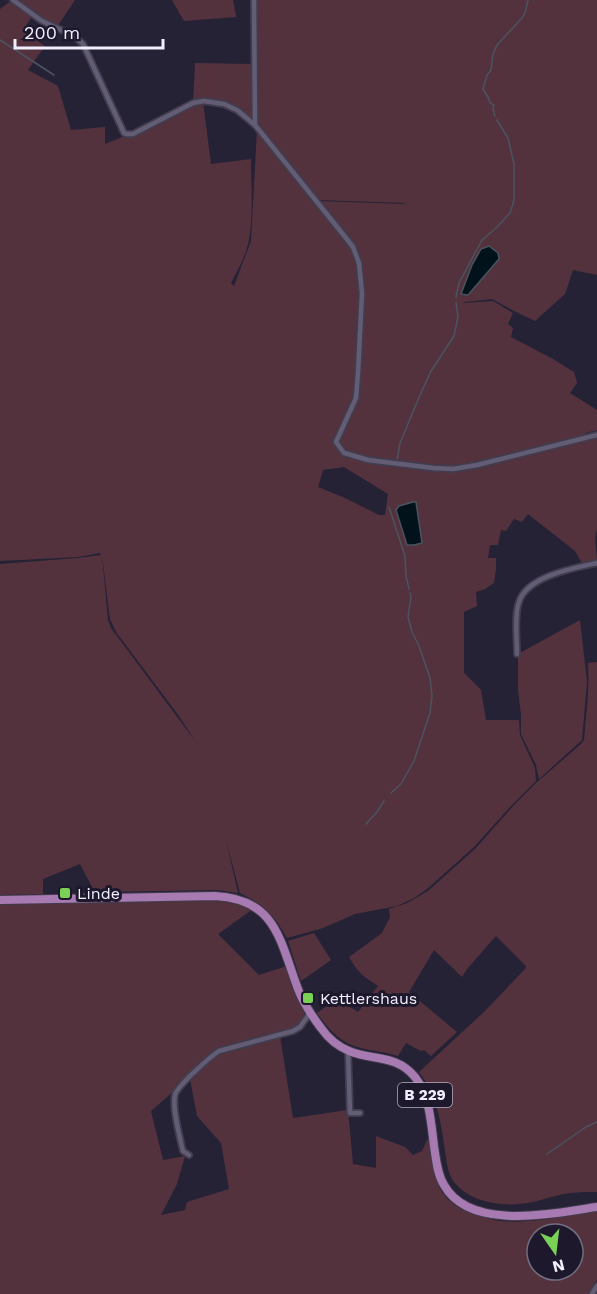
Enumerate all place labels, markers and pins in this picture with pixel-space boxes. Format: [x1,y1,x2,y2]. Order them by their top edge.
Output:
place label: Linde [77,884,120,903]
marker: Linde [58,886,72,900]
place label: Kettlershaus [320,989,417,1008]
marker: Kettlershaus [301,991,315,1005]

